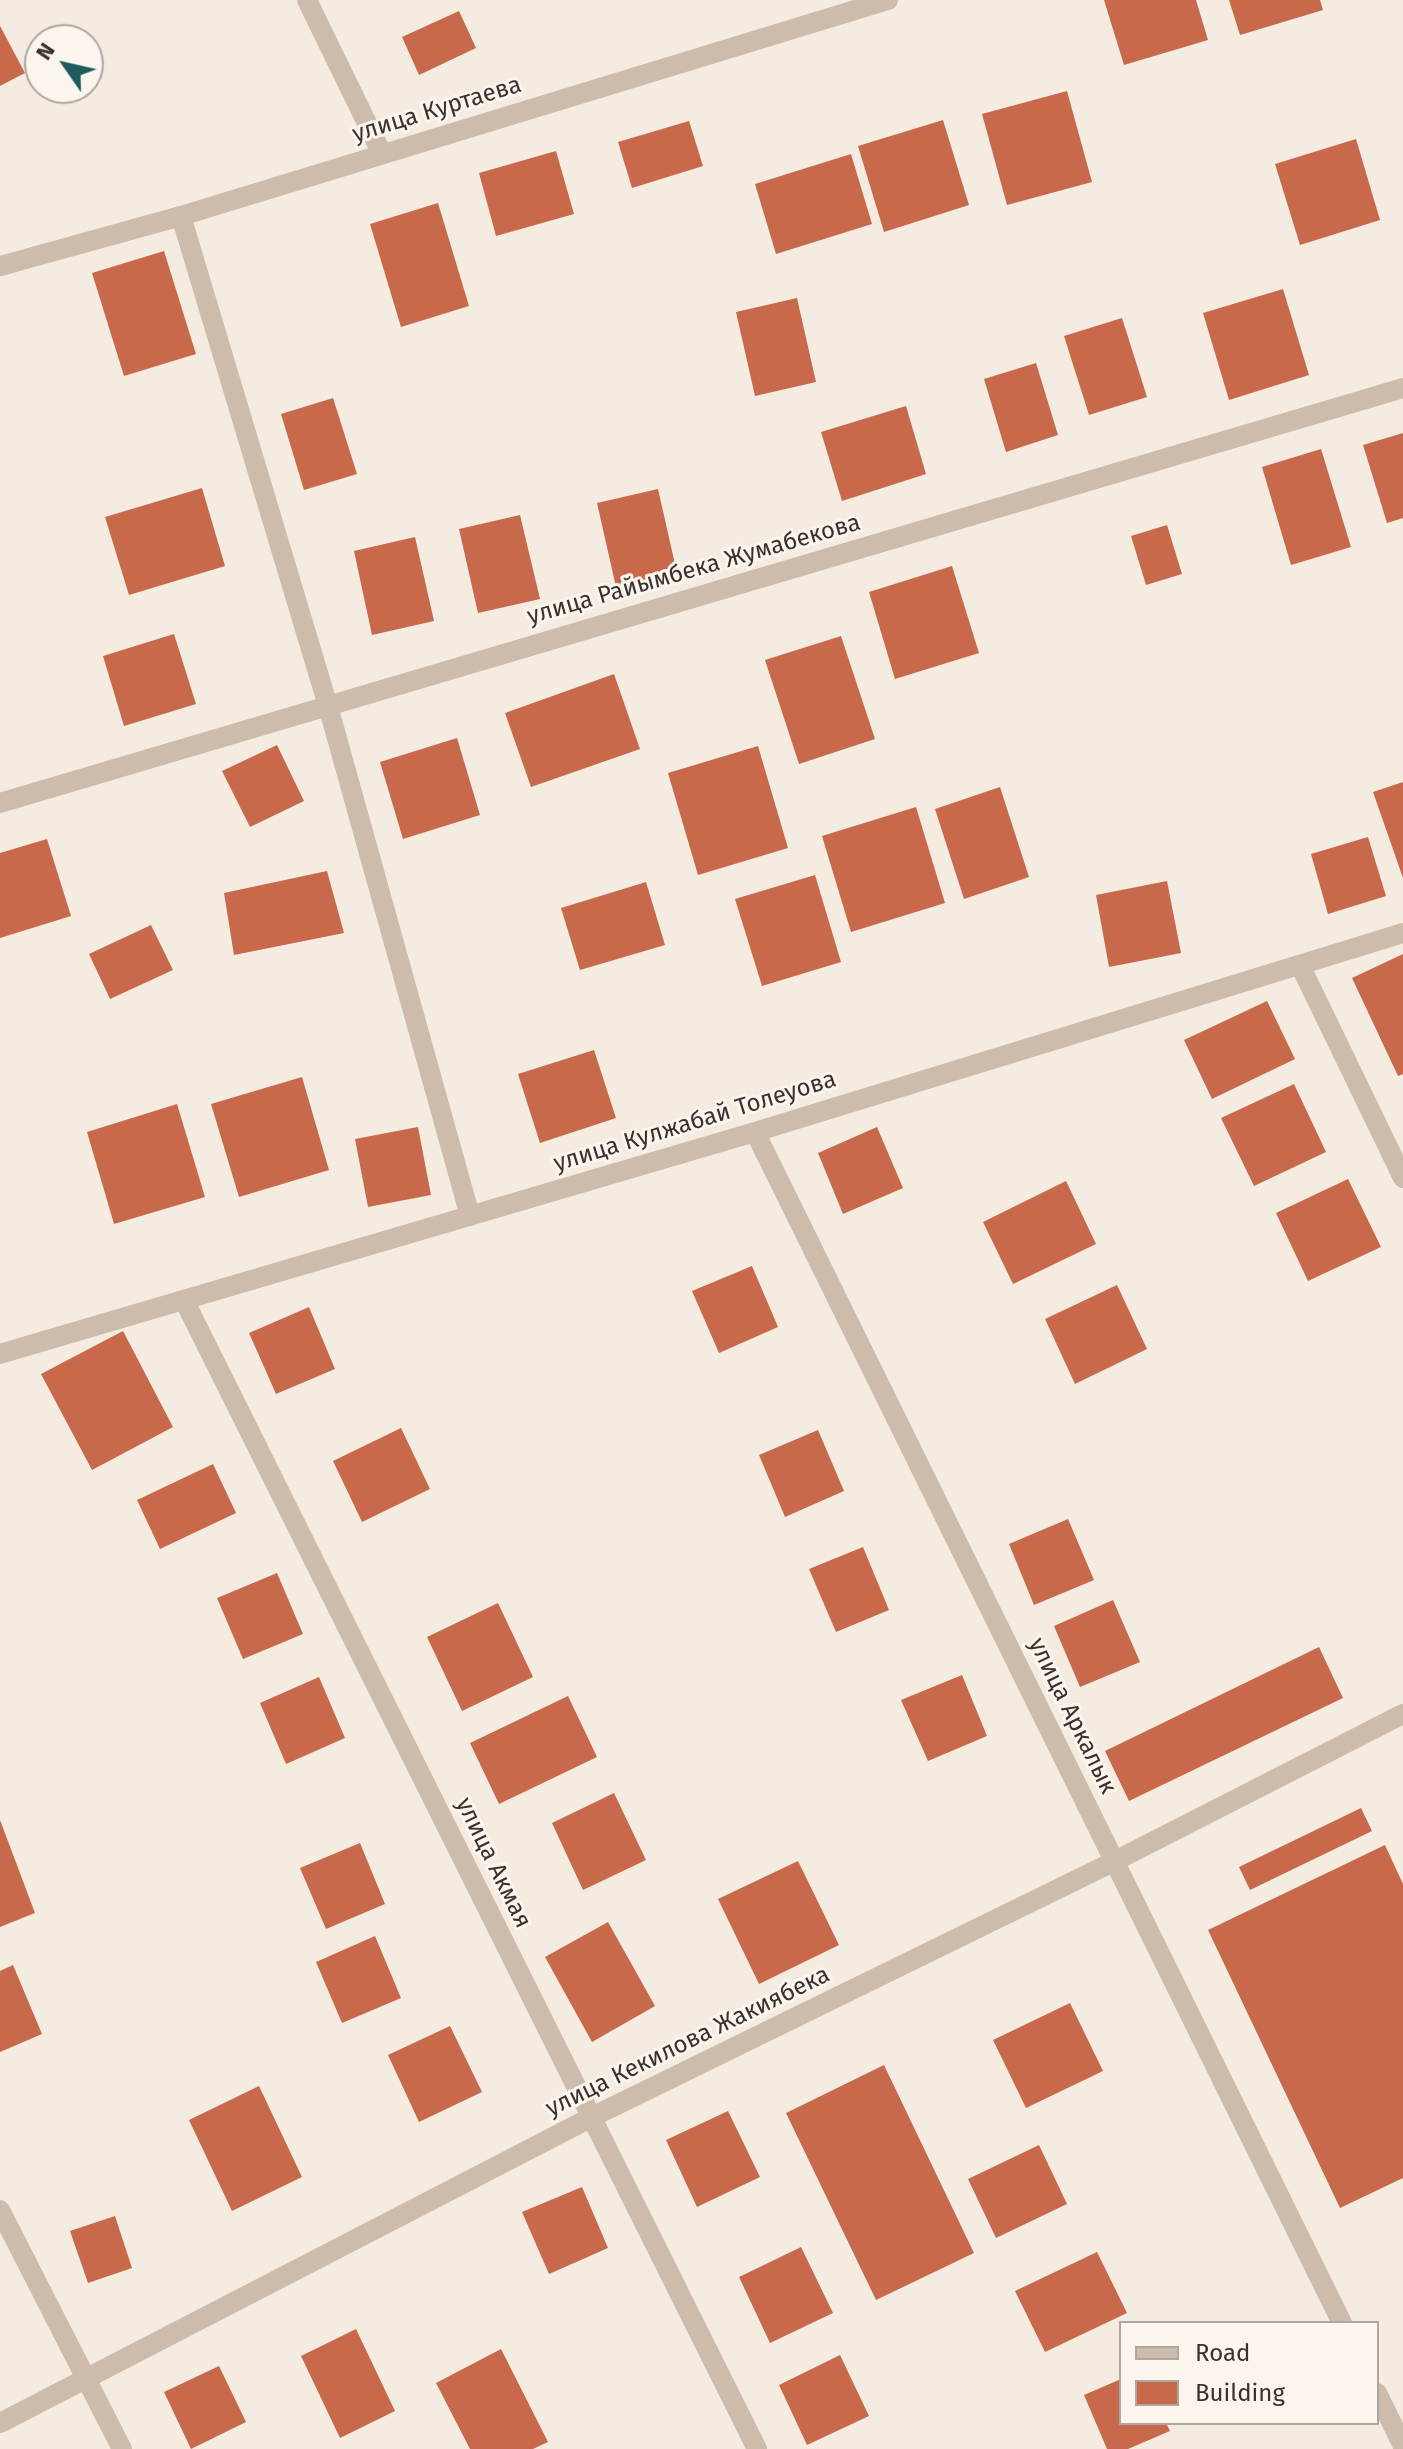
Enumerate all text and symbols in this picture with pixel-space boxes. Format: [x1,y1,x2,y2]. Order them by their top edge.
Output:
north arrow [24,24,104,104]
text: N [30,38,61,65]
street label: улица Куртаева [349,71,525,149]
street label: улица Райымбека Жумабекова [524,509,864,631]
street label: улица Кулжабай Толеуова [550,1065,840,1179]
street label: улица Аркалык [1022,1633,1122,1799]
street label: улица Акмая [449,1793,537,1933]
street label: улица Кекилова Жакиябека [541,1961,835,2123]
legend [1119,2321,1379,2425]
text: Road [1195,2339,1250,2367]
text: Building [1195,2379,1285,2407]

